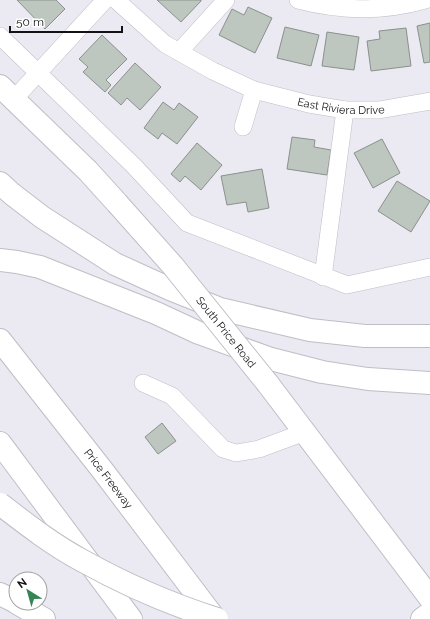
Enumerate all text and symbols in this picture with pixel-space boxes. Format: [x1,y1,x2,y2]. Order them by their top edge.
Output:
scale bar [10,8,122,34]
text: 50 m [16,15,44,29]
street label: East Riviera Drive [296,95,386,117]
street label: South Price Road [194,294,259,370]
street label: Price Freeway [82,446,135,511]
north arrow [8,571,48,611]
text: N [15,576,30,591]

